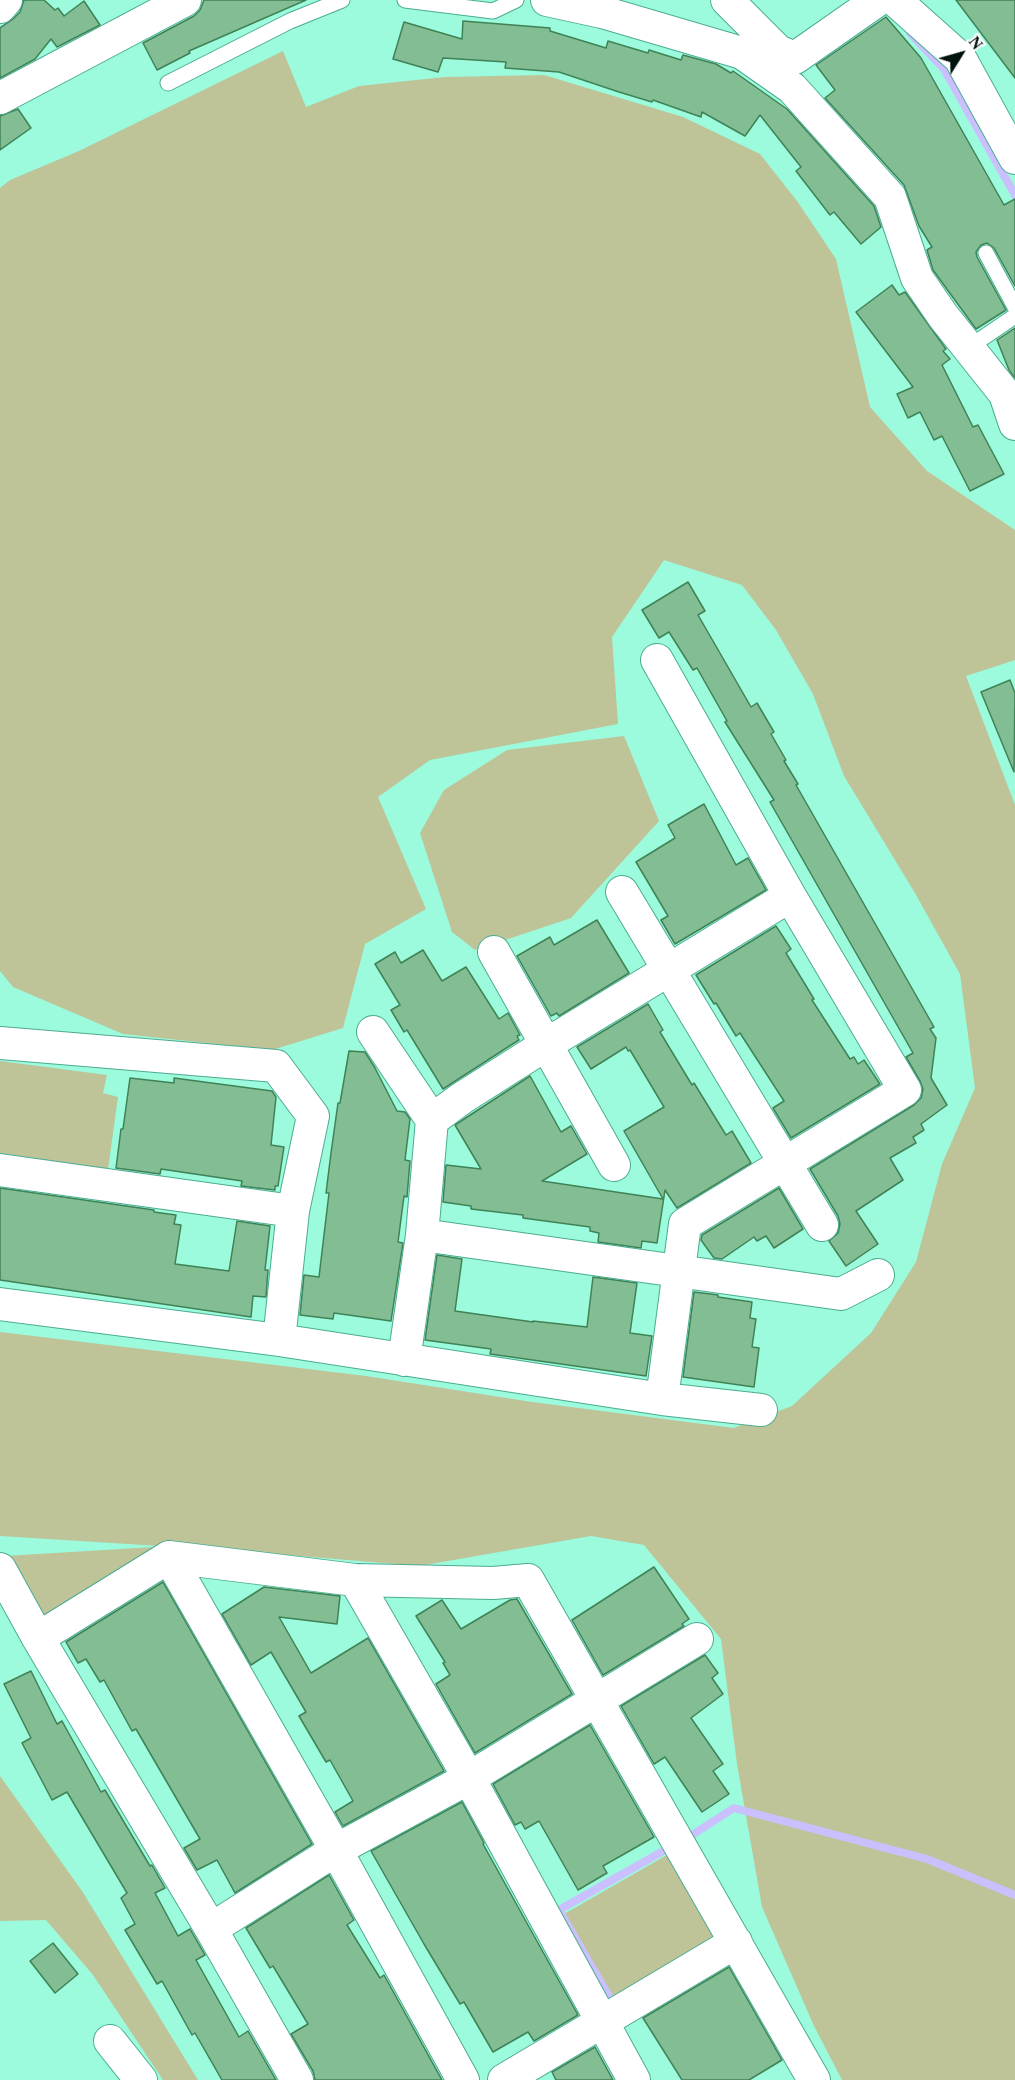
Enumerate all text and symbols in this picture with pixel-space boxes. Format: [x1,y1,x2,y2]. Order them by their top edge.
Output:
north arrow [931,24,991,84]
text: N [966,33,986,53]

